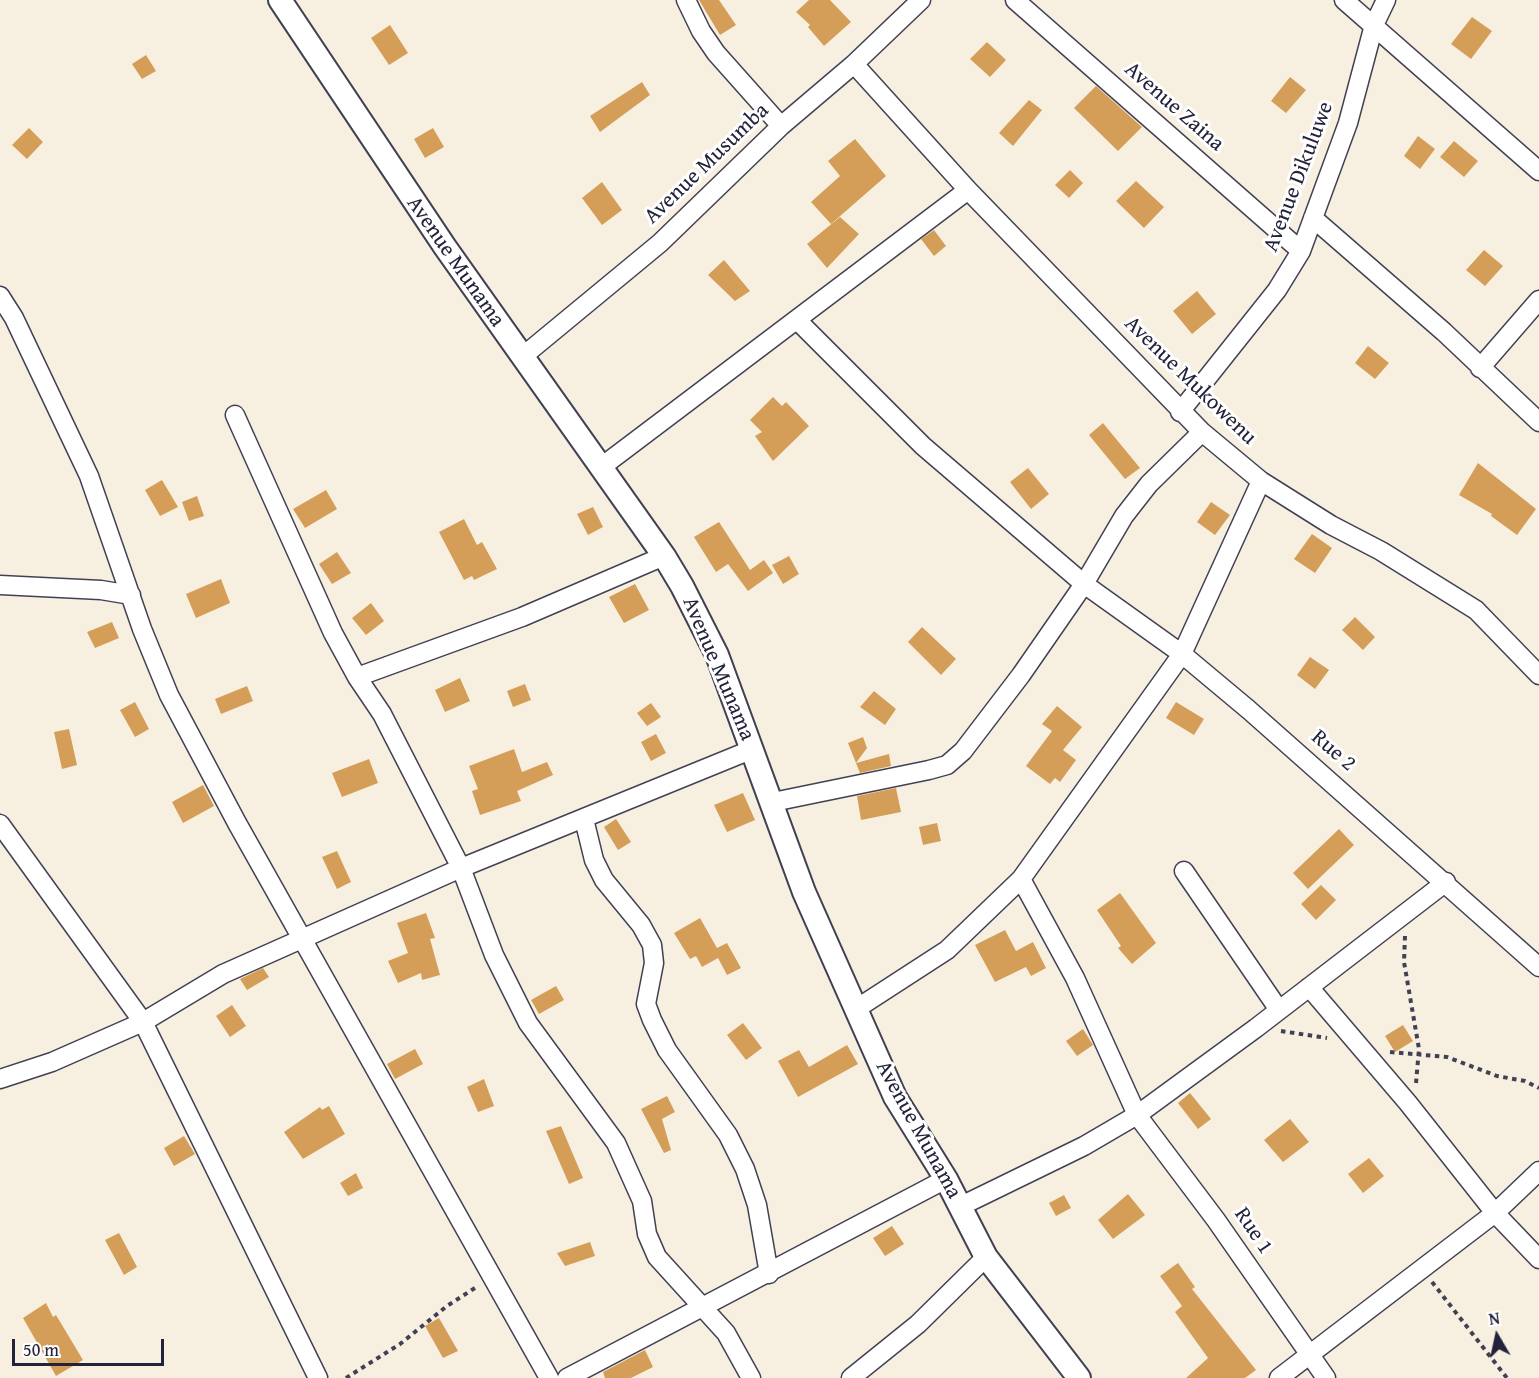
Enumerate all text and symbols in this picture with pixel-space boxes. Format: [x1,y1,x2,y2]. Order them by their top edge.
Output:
street label: Avenue Zaina [1119,57,1229,157]
street label: Avenue Musumba [639,98,775,230]
street label: Avenue Dikuluwe [1258,98,1340,256]
street label: Avenue Munama [400,192,510,332]
street label: Avenue Mukowenu [1118,311,1262,451]
street label: Avenue Munama [676,593,760,745]
street label: Rue 2 [1305,725,1361,777]
street label: Avenue Munama [869,1056,967,1204]
street label: Rue 1 [1228,1203,1278,1259]
north arrow [1467,1306,1527,1366]
text: N [1487,1306,1501,1331]
scale bar [15,1327,166,1365]
text: 50 m [23,1336,59,1363]

